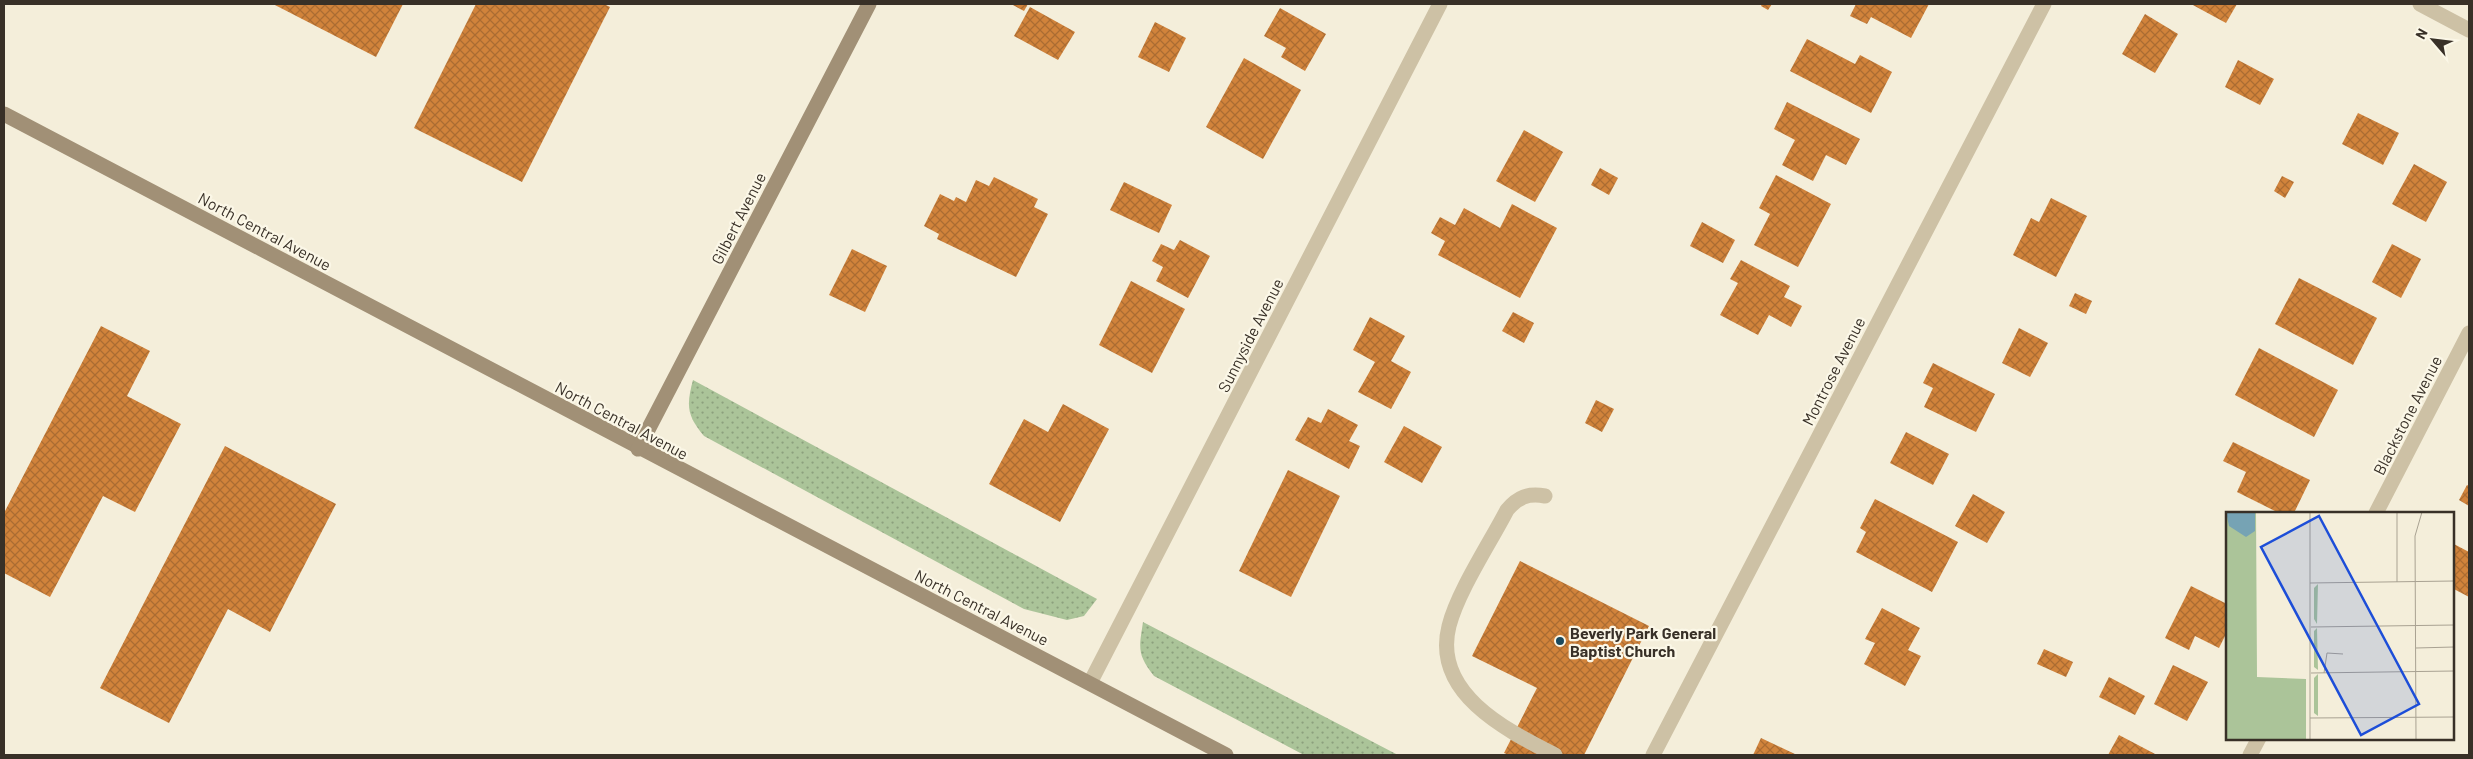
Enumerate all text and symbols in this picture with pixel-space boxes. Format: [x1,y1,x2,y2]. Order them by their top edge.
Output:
north arrow [2408,15,2458,65]
text: N [2411,26,2431,42]
street label: Gilbert Avenue [707,169,769,267]
street label: North Central Avenue [195,188,335,274]
street label: Sunnyside Avenue [1213,275,1287,395]
street label: Montrose Avenue [1797,314,1869,428]
street label: Blackstone Avenue [2369,352,2445,478]
street label: North Central Avenue [552,377,692,463]
inset map [2226,512,2453,739]
street label: North Central Avenue [912,565,1052,649]
place label: Beverly Park General Baptist Church [1570,623,1716,660]
marker: Beverly Park General Baptist Church [1554,635,1566,647]

